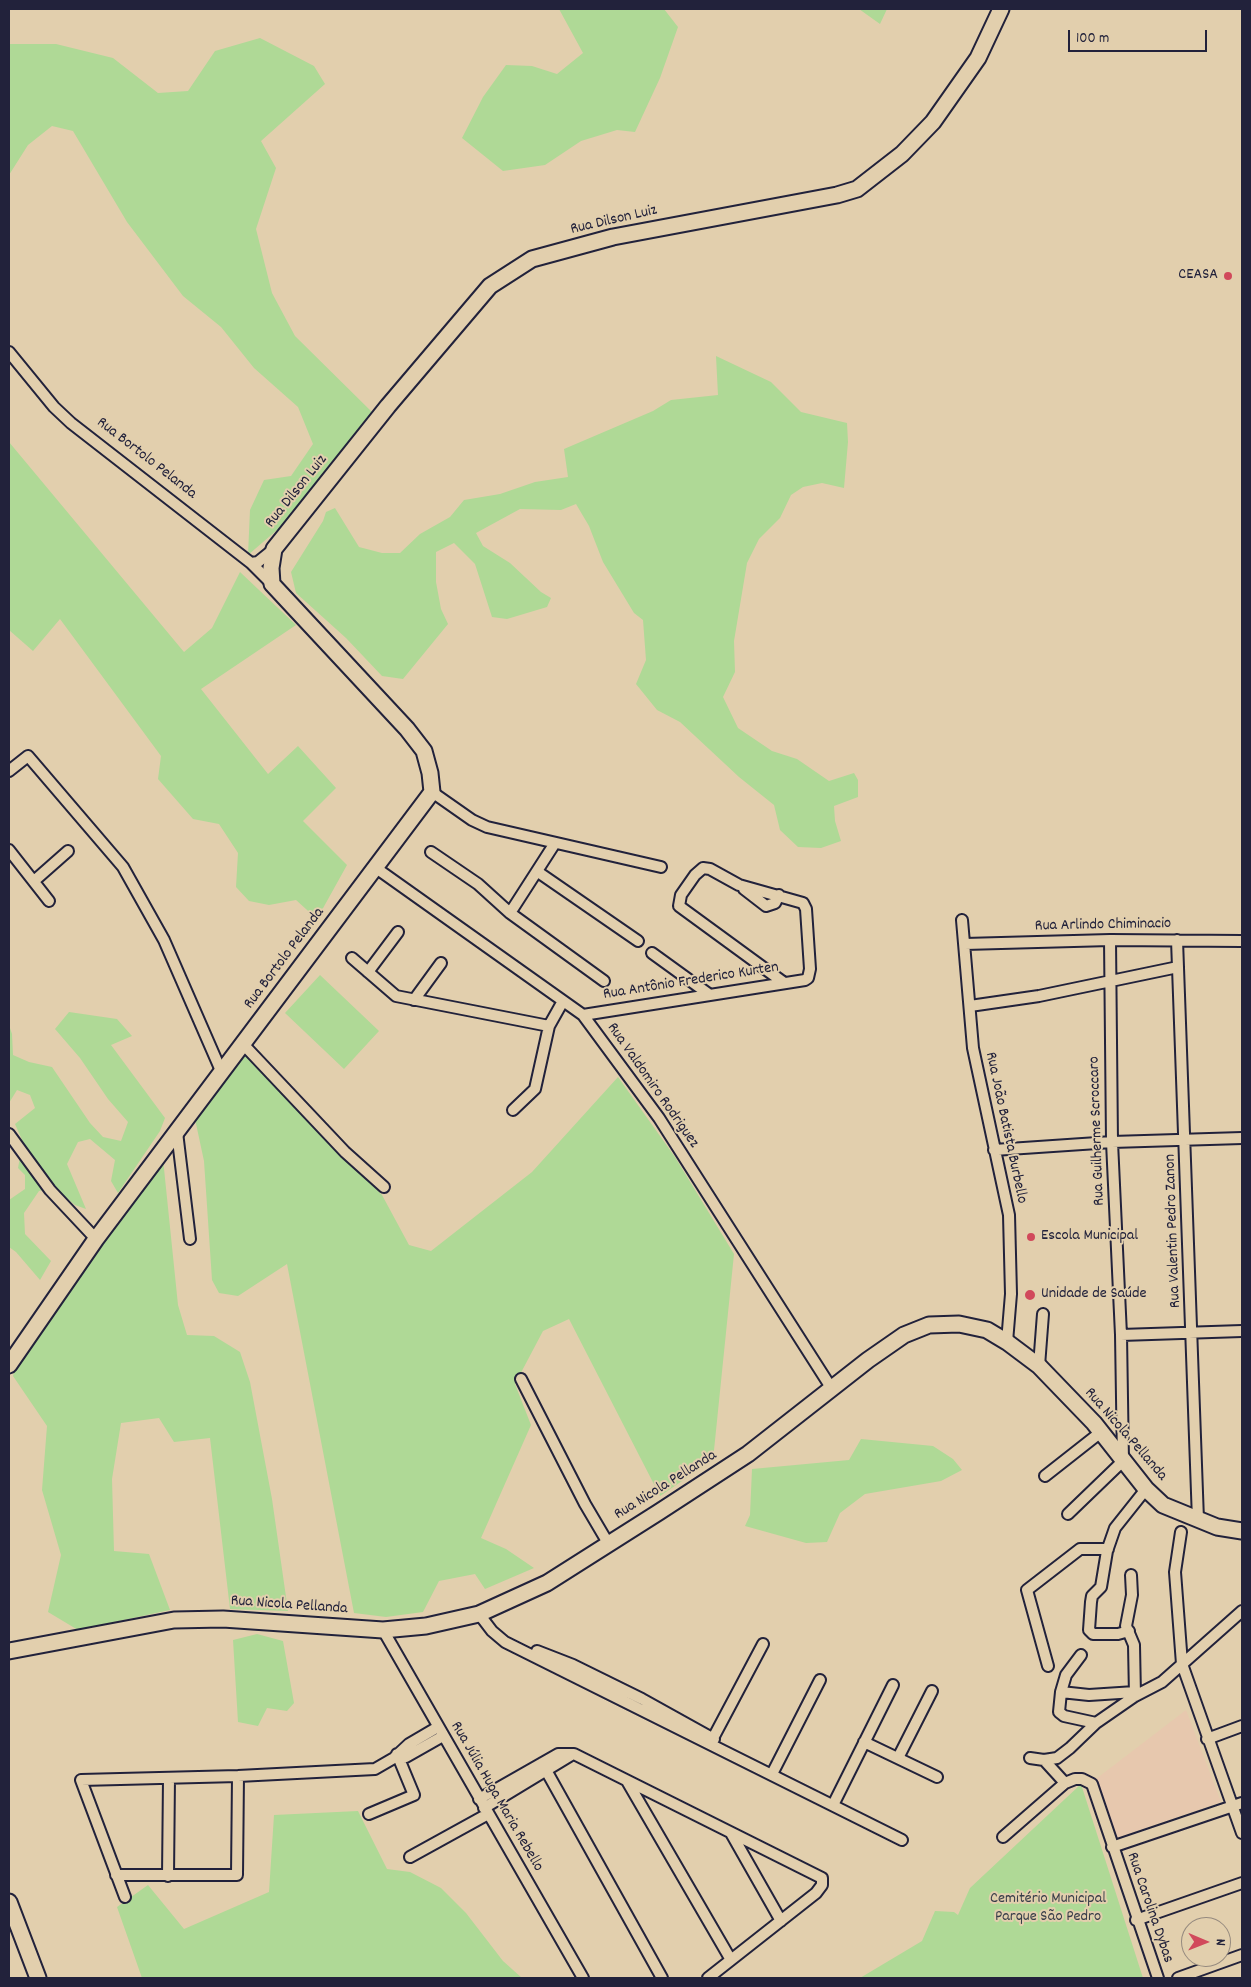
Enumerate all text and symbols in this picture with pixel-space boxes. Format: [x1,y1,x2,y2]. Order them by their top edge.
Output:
scale bar [1071,20,1210,52]
text: 100 m [1076,28,1109,50]
street label: Rua Dilson Luiz [569,202,659,240]
place label: CEASA [1178,266,1218,286]
marker: CEASA [1222,270,1234,282]
street label: Rua Bortolo Pelanda [92,414,200,504]
street label: Rua Dilson Luiz [262,452,332,532]
street label: Rua Bortolo Pelanda [241,904,329,1014]
street label: Rua Arlindo Chiminacio [1035,915,1171,937]
street label: Rua Antônio Frederico Kurten [602,959,780,1005]
street label: Rua Valdomiro Rodriguez [602,1020,702,1152]
street label: Rua João Batista Burbello [980,1050,1030,1206]
street label: Rua Guilherme Scroccaro [1086,1056,1110,1206]
street label: Rua Valentin Pedro Zanon [1162,1154,1186,1308]
place label: Escola Municipal [1041,1227,1138,1247]
marker: Escola Municipal [1025,1231,1037,1243]
place label: Unidade de Saúde [1041,1285,1146,1305]
marker: Unidade de Saúde [1023,1288,1037,1302]
street label: Rua Nicola Pellanda [1079,1385,1171,1485]
street label: Rua Nicola Pellanda [611,1447,721,1525]
street label: Rua Nicola Pellanda [230,1592,348,1620]
street label: Rua Júlia Huga Maria Rebello [445,1719,547,1875]
street label: Rua Carolina Dybas [1121,1850,1177,1966]
park label: Cemitério Municipal Parque São Pedro [990,1890,1106,1928]
north arrow [1181,1917,1231,1967]
text: N [1210,1939,1230,1946]

